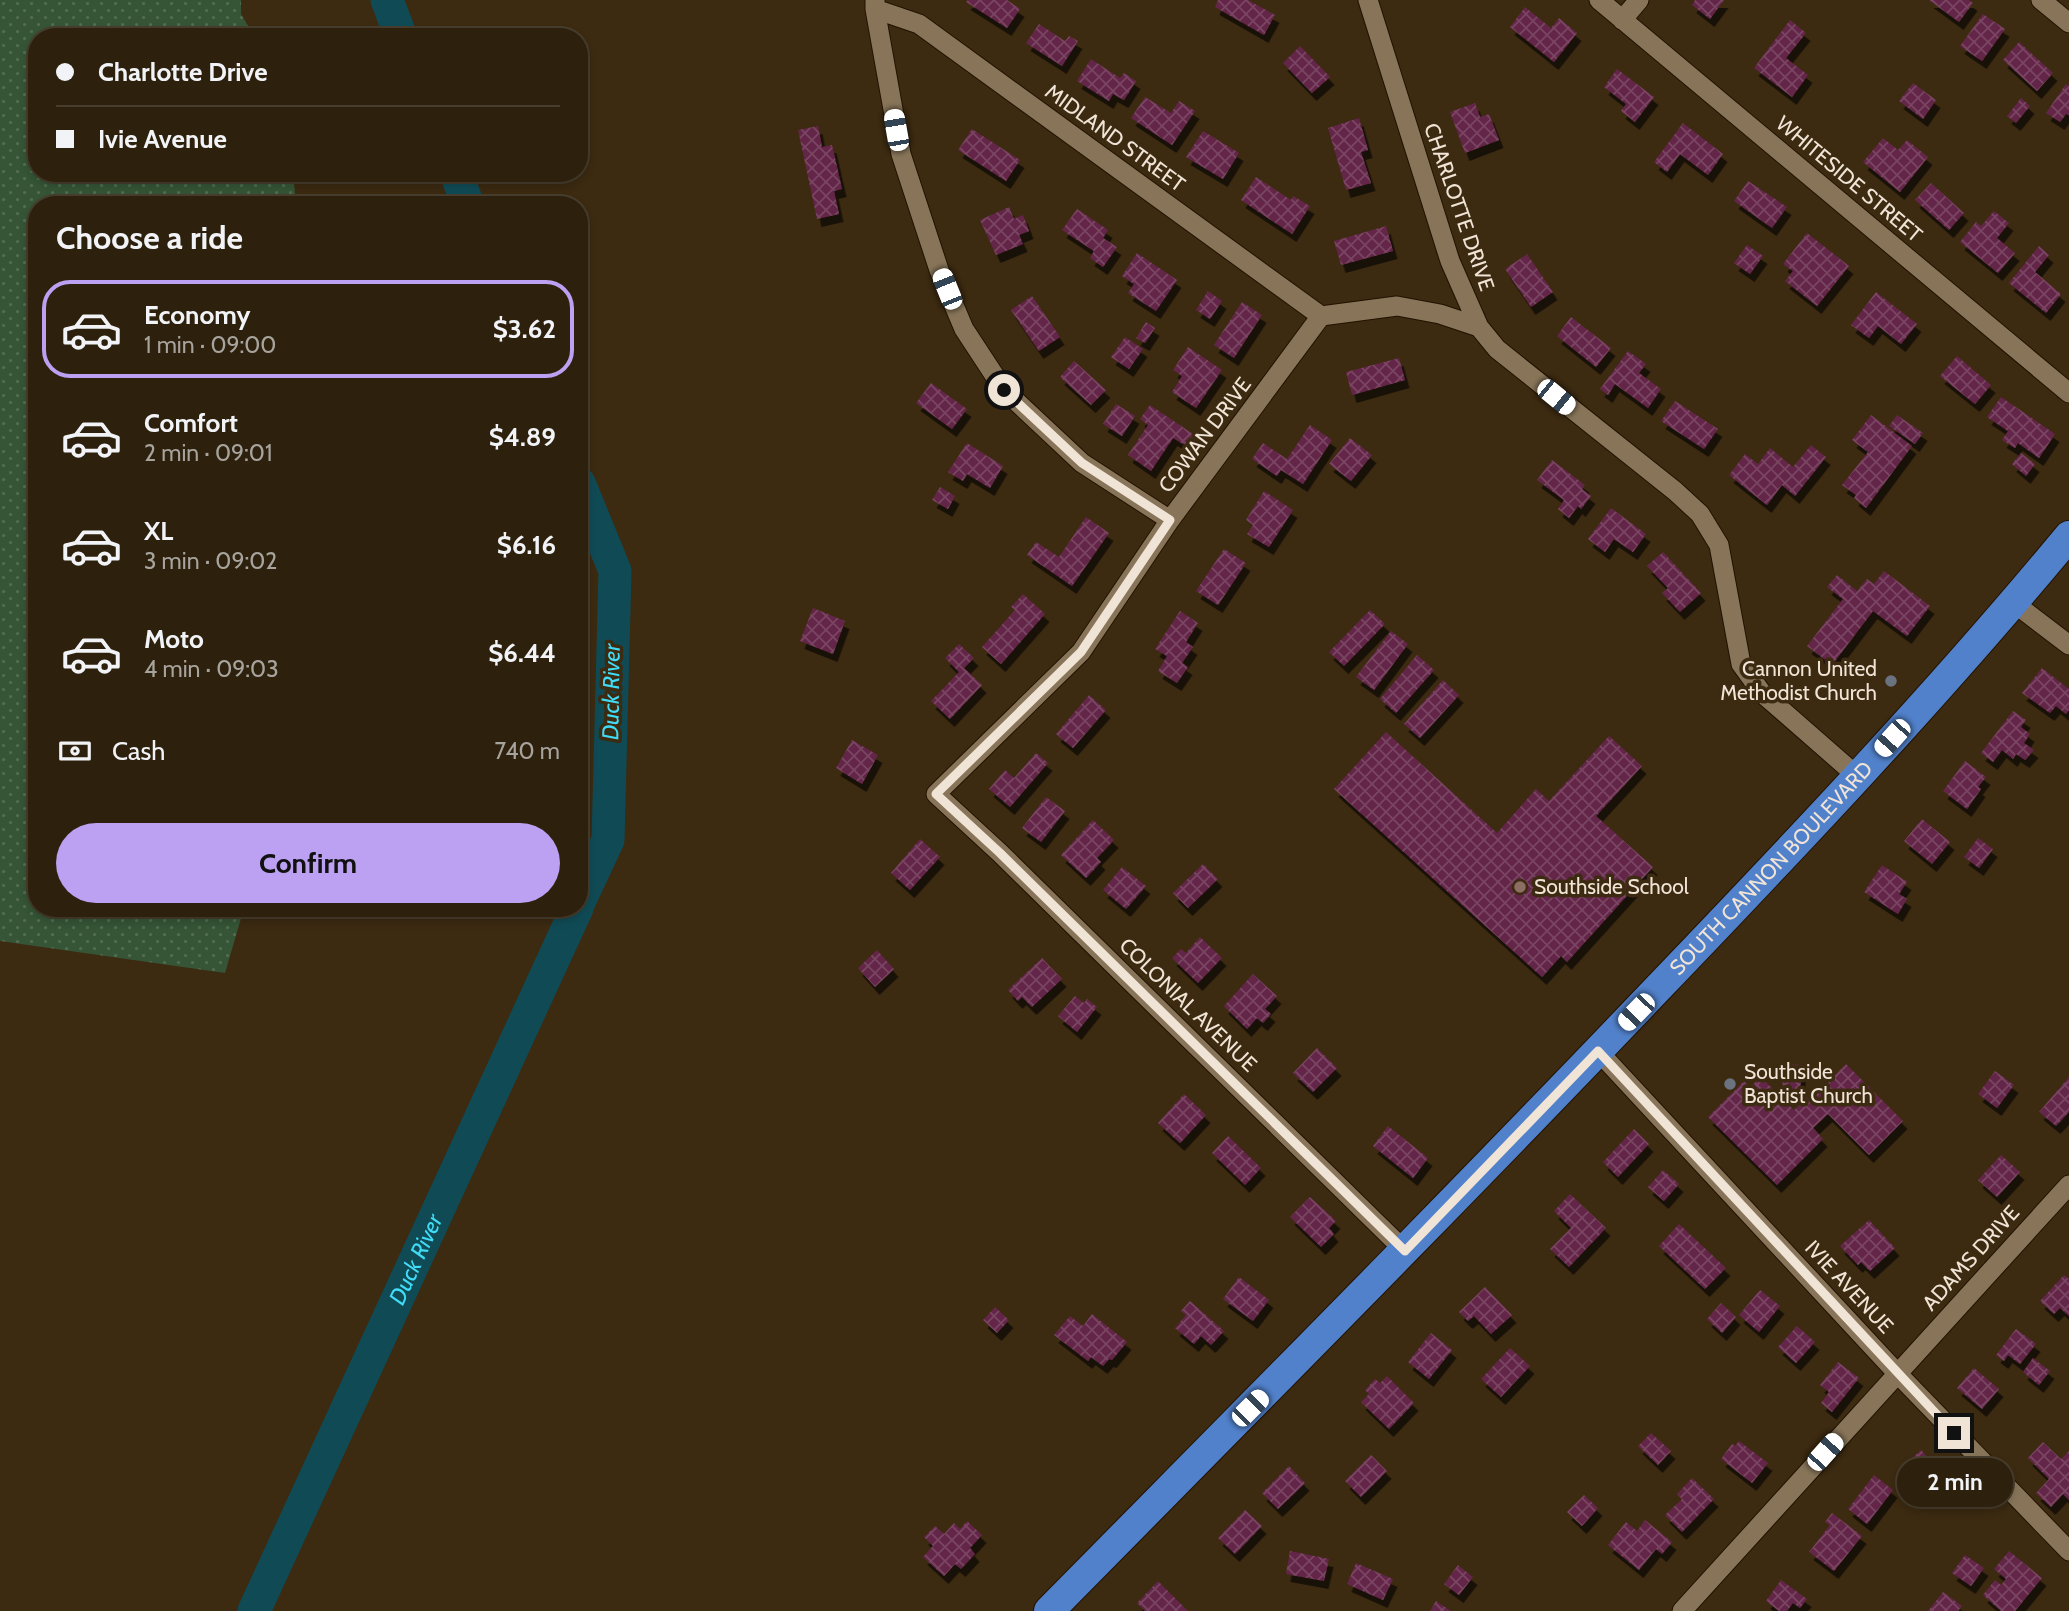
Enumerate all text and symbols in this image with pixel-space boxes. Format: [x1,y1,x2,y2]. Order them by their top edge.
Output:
text: Charlotte Drive [98,56,268,88]
street label: MIDLAND STREET [1041,79,1190,197]
car [883,107,910,153]
street label: WHITESIDE STREET [1771,110,1927,247]
street label: CHARLOTTE DRIVE [1419,120,1500,294]
text: Ivie Avenue [98,123,227,155]
text: Choose a ride [56,218,243,257]
car [930,266,965,312]
icon: car [60,298,123,361]
text: Economy [144,299,250,331]
text: $3.62 [493,313,556,345]
text: 1 min · 09:00 [144,331,276,359]
street label: COWAN DRIVE [1153,372,1256,497]
route start [988,374,1020,406]
car [1534,376,1579,418]
icon: car [60,406,123,469]
text: Comfort [144,407,238,439]
text: $4.89 [489,421,556,453]
text: 2 min · 09:01 [144,439,272,467]
icon: car [60,514,123,577]
text: XL [144,515,173,547]
text: $6.16 [497,529,556,561]
text: 3 min · 09:02 [144,547,277,575]
icon: car [60,622,123,685]
text: Moto [144,623,204,655]
text: $6.44 [488,637,556,669]
water label: Duck River [596,643,626,740]
text: 4 min · 09:03 [144,655,279,683]
place label: Cannon United Methodist Church [1720,656,1877,705]
marker: Cannon United Methodist Church [1883,673,1899,689]
car [1871,715,1914,761]
icon: cash [56,732,94,770]
text: Cash [112,735,165,767]
text: 740 m [495,737,560,765]
street label: SOUTH CANNON BOULEVARD [1664,756,1877,980]
button: Confirm [56,823,560,903]
place label: Southside School [1534,874,1689,899]
marker: Southside School [1512,879,1528,895]
street label: COLONIAL AVENUE [1114,933,1262,1077]
car [1614,990,1659,1034]
place label: Southside Baptist Church [1744,1059,1873,1108]
marker: Southside Baptist Church [1722,1076,1738,1092]
street label: ADAMS DRIVE [1917,1200,2024,1315]
water label: Duck River [383,1209,449,1309]
street label: IVIE AVENUE [1800,1235,1899,1338]
car [1228,1386,1273,1430]
route end [1938,1417,1970,1449]
car [1804,1429,1847,1475]
callout: 2 min [1896,1458,2012,1506]
text: 2 min [1927,1468,1983,1496]

